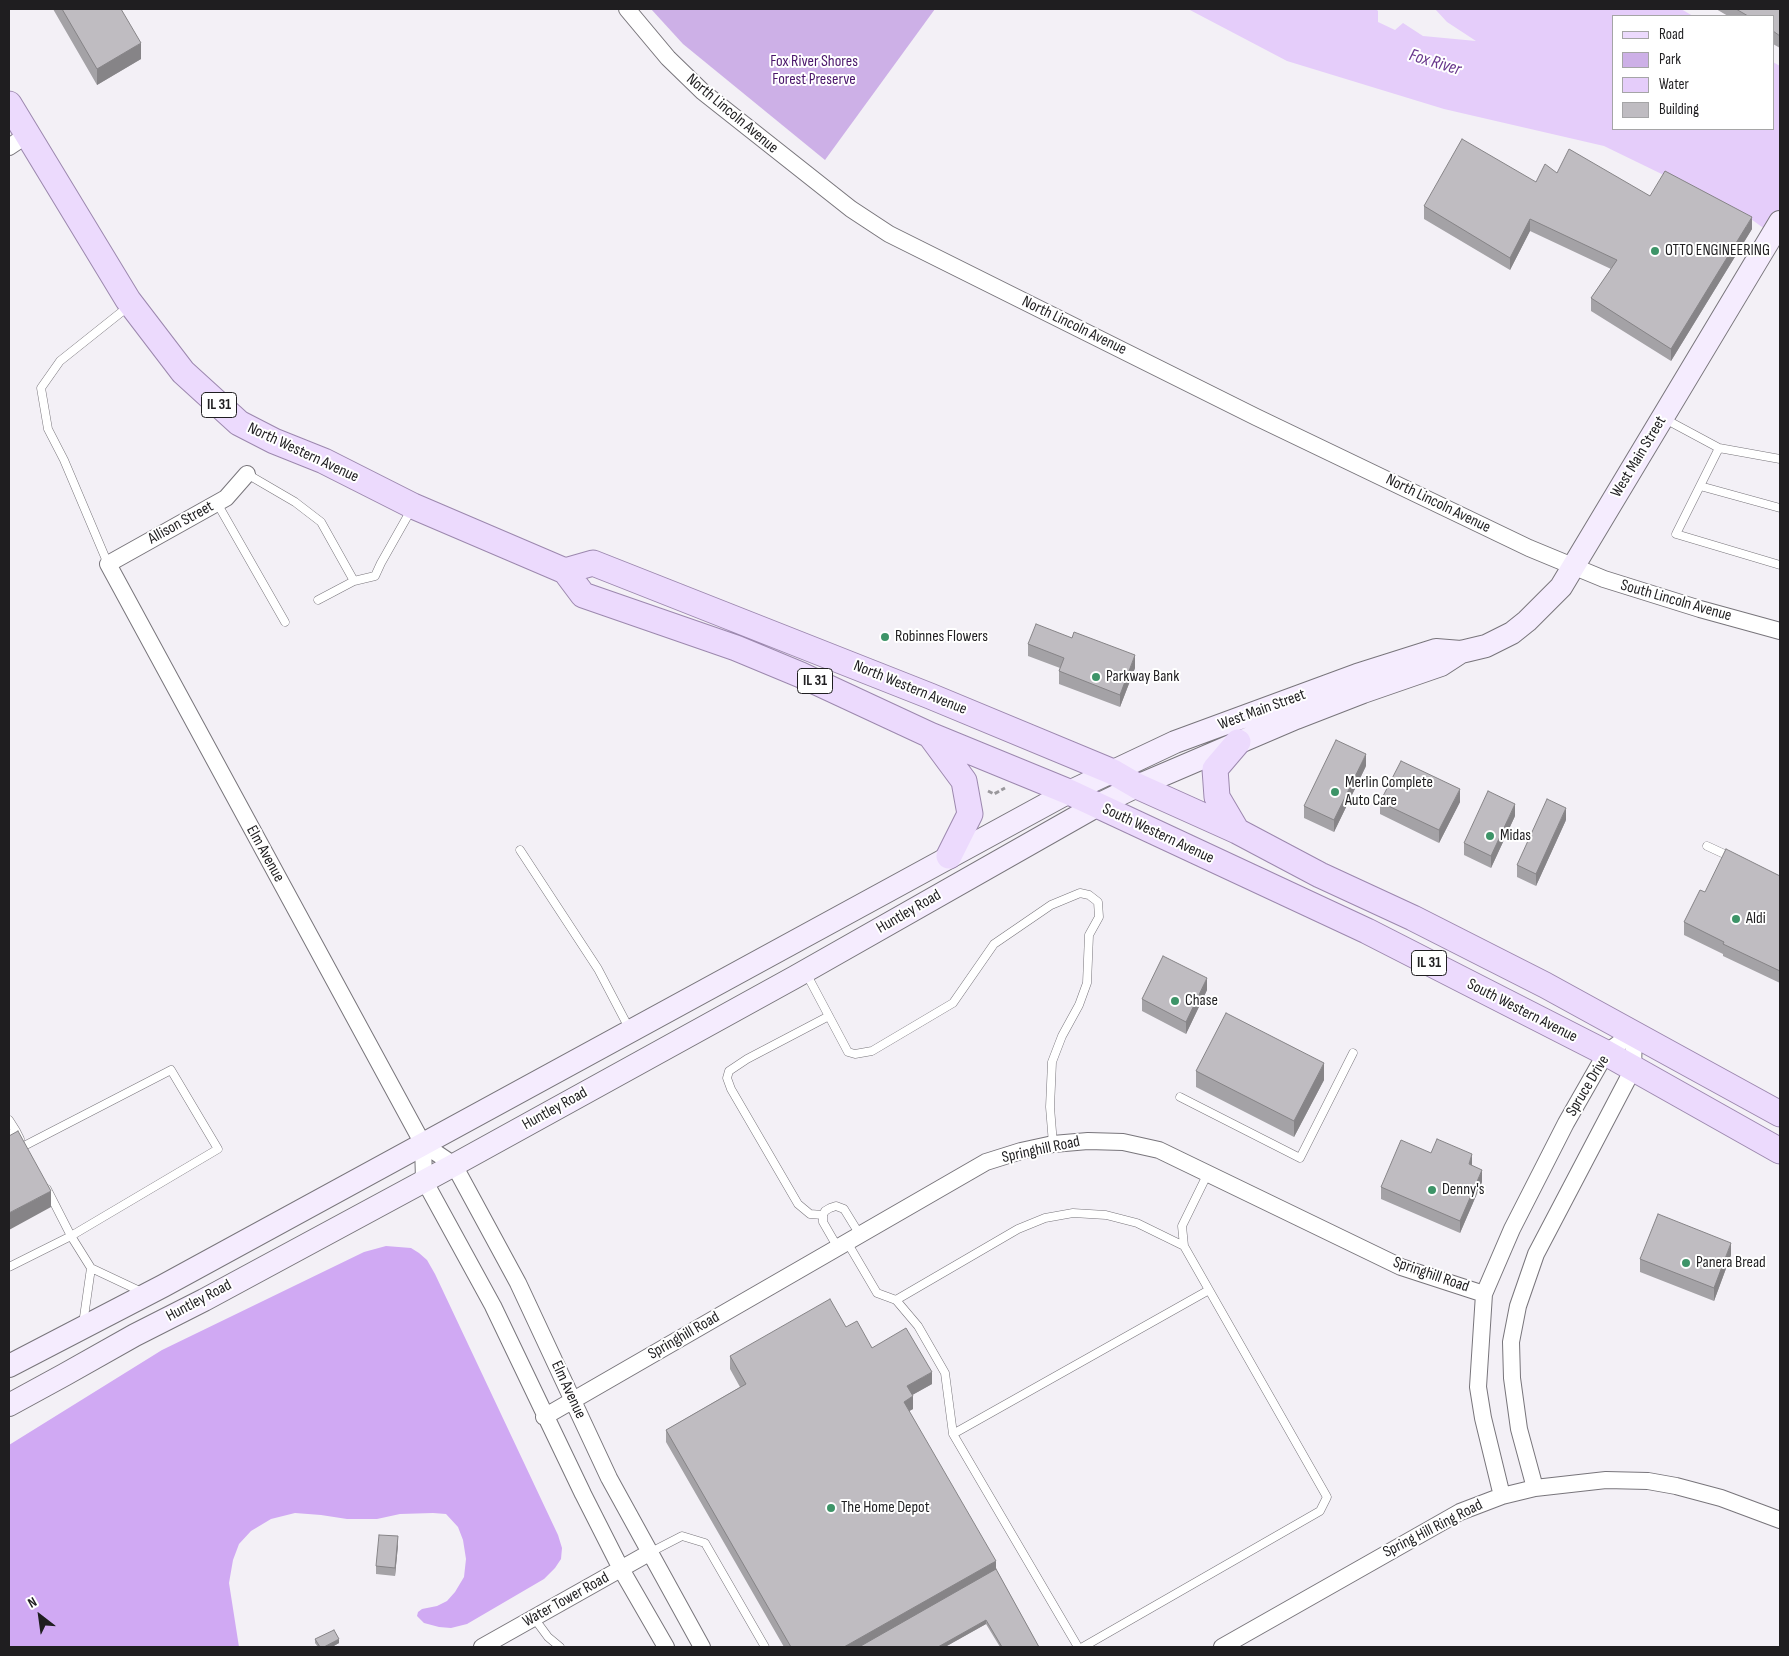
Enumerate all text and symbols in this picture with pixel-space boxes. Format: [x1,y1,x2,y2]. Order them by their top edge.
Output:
legend [1612,15,1774,130]
text: Road [1659,25,1684,44]
water label: Fox River [1406,45,1464,81]
text: Park [1659,50,1681,69]
park label: Fox River Shores Forest Preserve [770,52,858,90]
street label: North Lincoln Avenue [682,70,782,158]
text: Water [1659,75,1689,94]
text: Building [1659,100,1699,119]
place label: OTTO ENGINEERING [1665,241,1770,261]
marker: OTTO ENGINEERING [1649,245,1661,257]
street label: North Lincoln Avenue [1019,292,1129,360]
road number: IL 31 [202,392,236,418]
street label: West Main Street [1607,413,1671,501]
street label: North Western Avenue [244,419,362,487]
street label: North Lincoln Avenue [1383,470,1493,538]
street label: Allison Street [145,497,217,549]
street label: South Lincoln Avenue [1618,576,1734,626]
place label: Robinnes Flowers [895,627,988,647]
marker: Robinnes Flowers [879,631,891,643]
street label: North Western Avenue [851,657,969,719]
place label: Parkway Bank [1106,667,1179,687]
road number: IL 31 [798,668,832,694]
marker: Parkway Bank [1090,671,1102,683]
street label: West Main Street [1216,685,1308,735]
place label: Merlin Complete Auto Care [1345,773,1433,811]
marker: Merlin Complete Auto Care [1329,786,1341,798]
street label: South Western Avenue [1099,800,1217,868]
street label: Elm Avenue [242,822,288,886]
place label: Midas [1500,826,1531,846]
marker: Midas [1484,830,1496,842]
street label: Huntley Road [873,886,945,938]
place label: Aldi [1746,909,1766,929]
marker: Aldi [1730,913,1742,925]
road number: IL 31 [1412,950,1446,976]
street label: South Western Avenue [1464,975,1580,1047]
place label: Chase [1185,991,1218,1011]
marker: Chase [1169,995,1181,1007]
street label: Spruce Drive [1562,1052,1614,1120]
street label: Huntley Road [519,1083,591,1135]
street label: Springhill Road [1000,1132,1082,1168]
place label: Denny's [1442,1180,1484,1200]
marker: Denny's [1426,1184,1438,1196]
street label: Springhill Road [1390,1253,1472,1297]
place label: Panera Bread [1696,1253,1766,1273]
marker: Panera Bread [1680,1257,1692,1269]
street label: Huntley Road [163,1276,235,1326]
street label: Springhill Road [645,1308,723,1364]
street label: Elm Avenue [546,1358,590,1422]
street label: Spring Hill Ring Road [1380,1496,1486,1562]
place label: The Home Depot [841,1498,930,1518]
marker: The Home Depot [825,1502,837,1514]
street label: Water Tower Road [520,1568,612,1632]
north arrow [15,1591,65,1641]
text: N [25,1593,40,1612]

